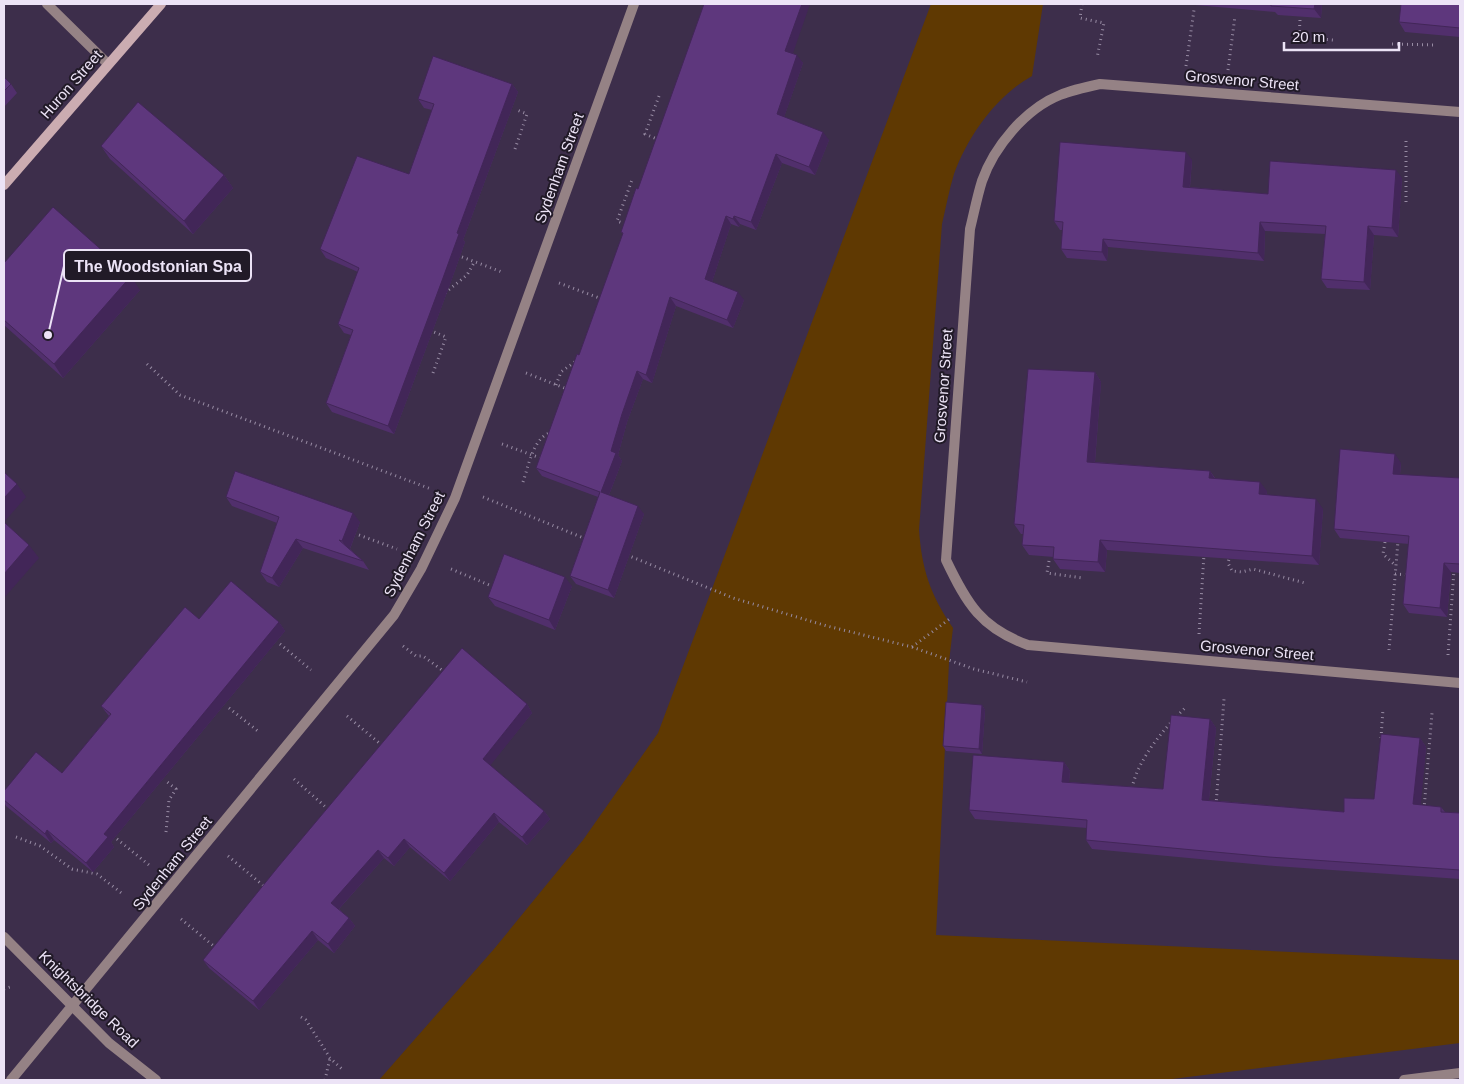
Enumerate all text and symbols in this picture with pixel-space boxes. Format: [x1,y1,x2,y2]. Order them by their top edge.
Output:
scale bar [1284,20,1399,52]
text: 20 m [1292,28,1325,45]
street label: Huron Street [37,46,106,122]
street label: Grosvenor Street [1184,67,1300,94]
street label: Sydenham Street [531,110,587,225]
callout: The Woodstonian Spa [64,250,251,281]
text: The Woodstonian Spa [74,258,242,275]
street label: Grosvenor Street [931,328,956,444]
street label: Sydenham Street [380,488,448,599]
street label: Grosvenor Street [1199,637,1315,664]
street label: Sydenham Street [129,812,216,913]
street label: Knightsbridge Road [36,947,142,1051]

